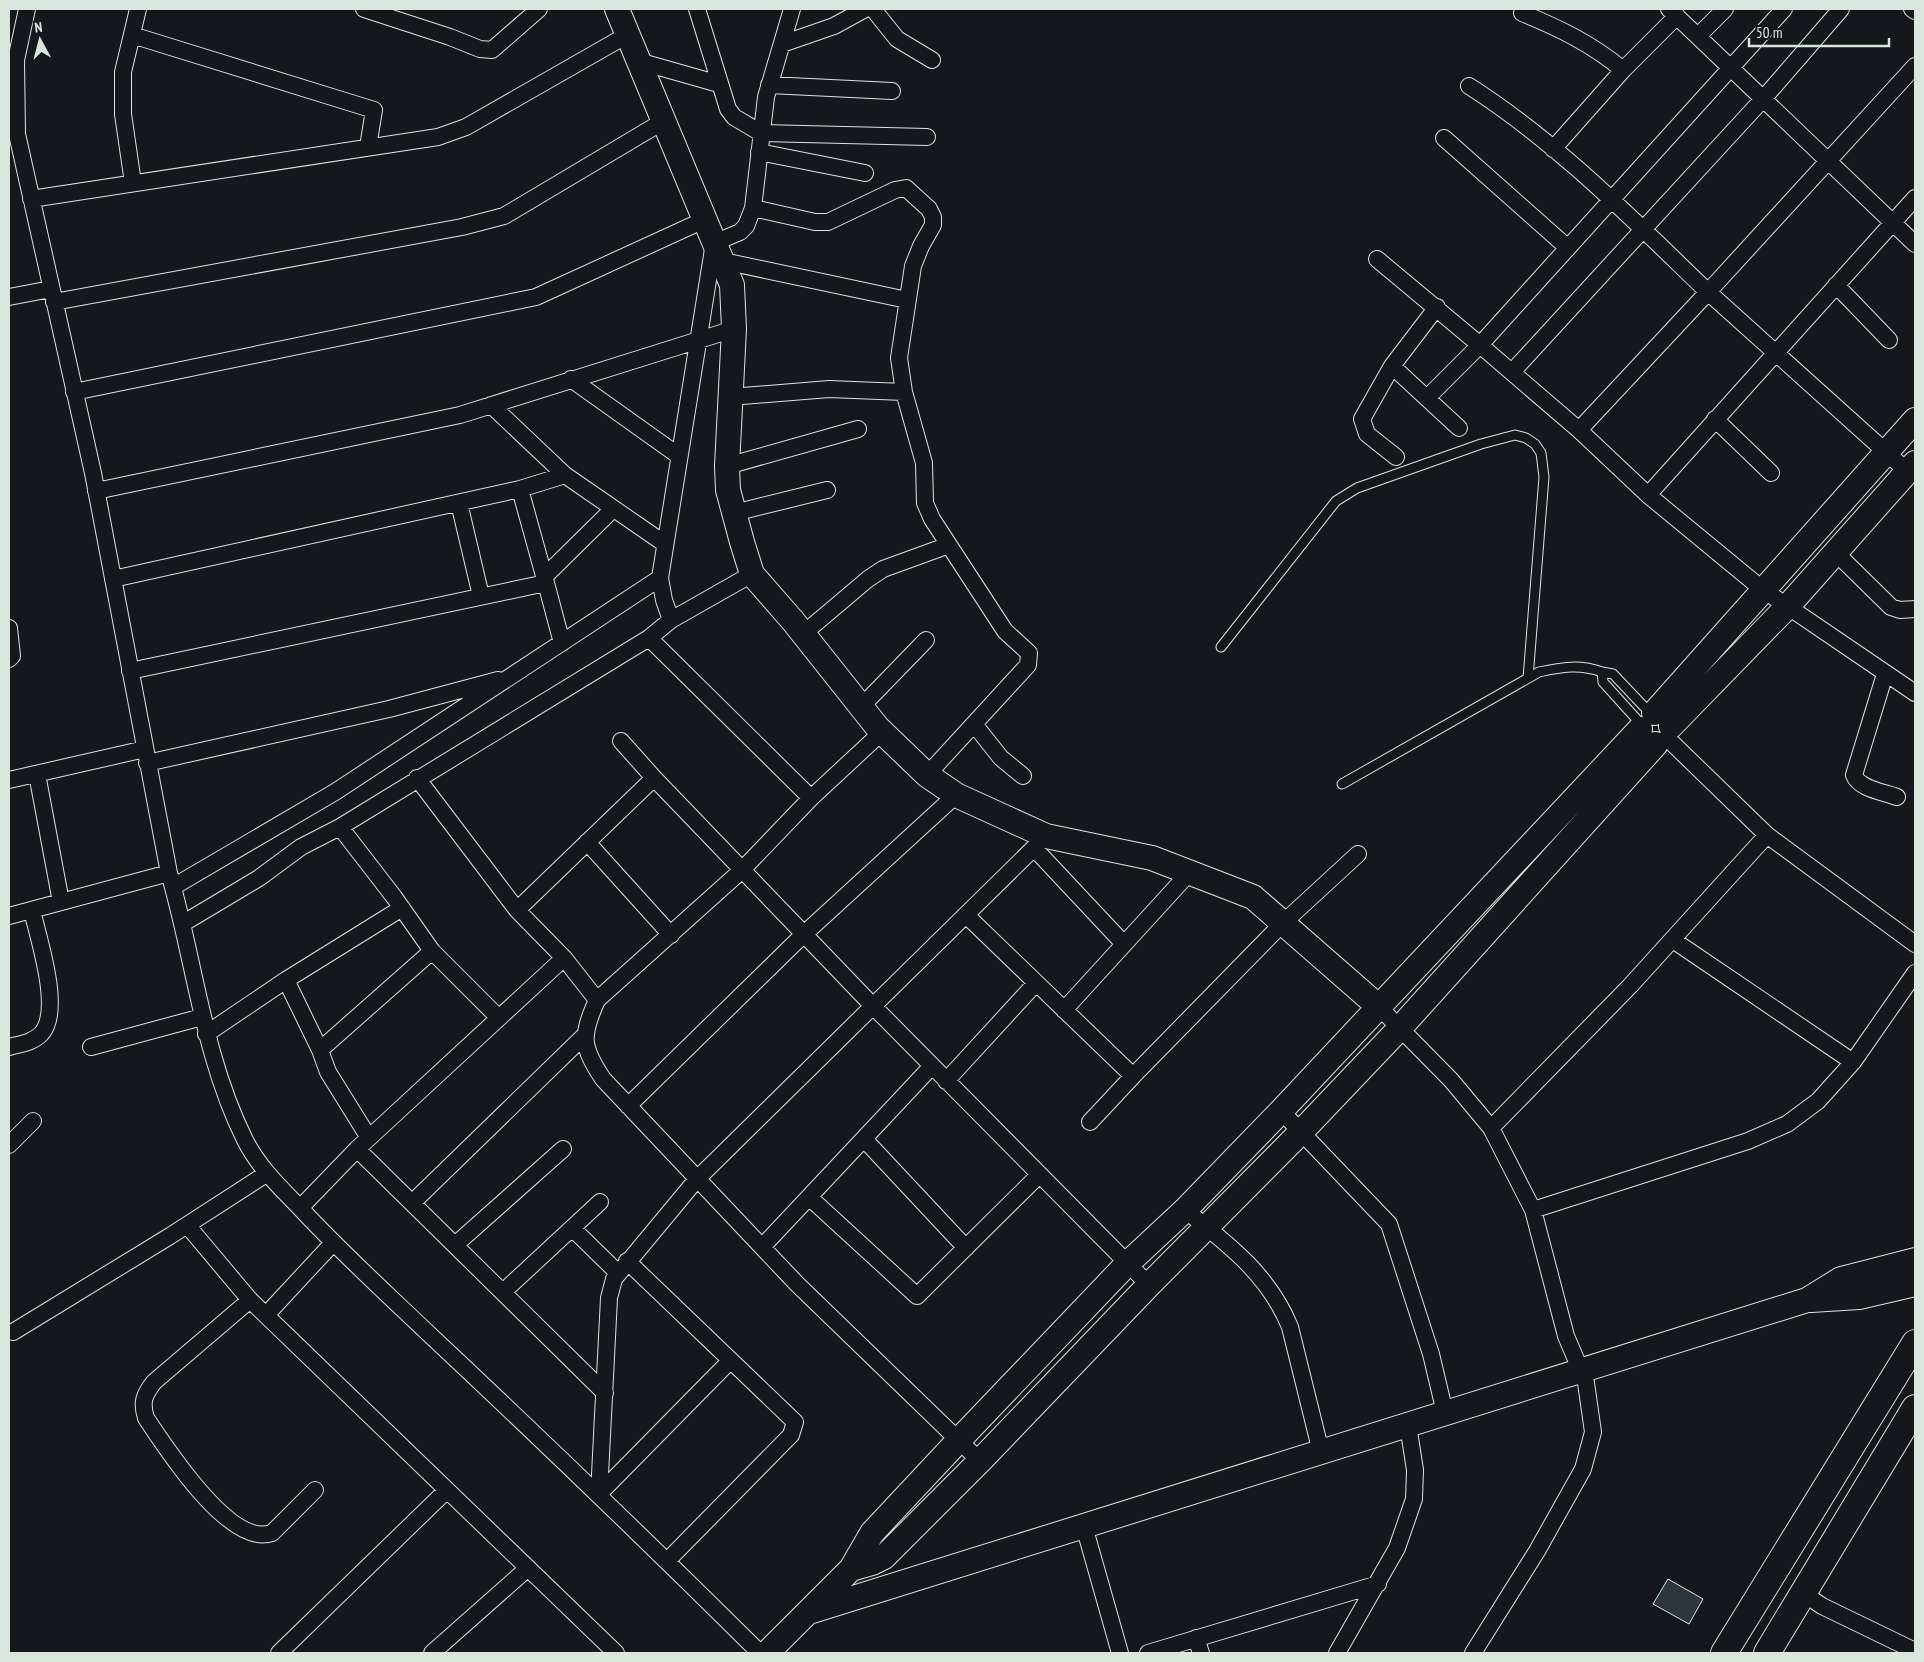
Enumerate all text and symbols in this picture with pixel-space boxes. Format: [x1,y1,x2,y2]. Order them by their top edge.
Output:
north arrow [15,15,65,65]
scale bar [1749,15,1889,47]
text: N [34,18,43,36]
text: 50 m [1756,23,1782,42]

